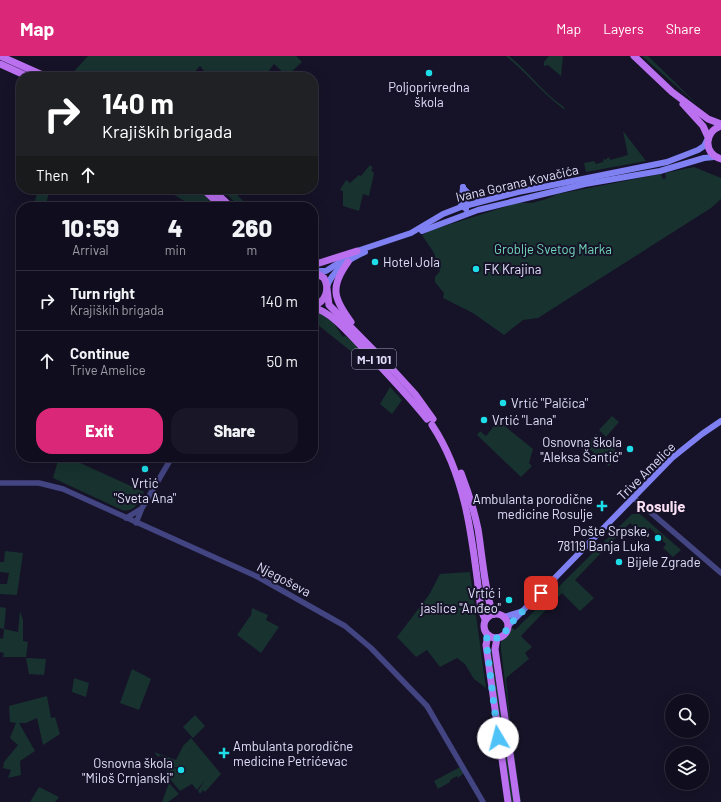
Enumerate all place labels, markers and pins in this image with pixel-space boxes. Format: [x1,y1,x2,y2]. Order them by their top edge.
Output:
marker: Poljoprivredna škola [424,68,434,78]
place label: Poljoprivredna škola [388,79,470,110]
place label: Hotel Jola [383,254,440,270]
marker: Hotel Jola [370,257,380,267]
place label: FK Krajina [484,261,541,277]
marker: FK Krajina [471,264,481,274]
place label: Vrtić "Palčica" [511,395,589,411]
marker: Vrtić "Palčica" [498,398,508,408]
place label: Vrtić "Lana" [492,412,557,428]
marker: Vrtić "Lana" [479,415,489,425]
place label: Osnovna škola "Aleksa Šantić" [540,434,623,465]
marker: Osnovna škola "Aleksa Šantić" [625,444,635,454]
marker: Vrtić "Sveta Ana" [140,464,150,474]
place label: Vrtić "Sveta Ana" [114,475,177,506]
place label: Ambulanta porodične medicine Rosulje [473,491,593,522]
marker: Ambulanta porodične medicine Rosulje [596,500,608,512]
place label: Pošte Srpske, 78119 Banja Luka [557,523,650,554]
marker: Pošte Srpske, 78119 Banja Luka [653,533,663,543]
place label: Bijele Zgrade [627,554,701,570]
marker: Bijele Zgrade [614,557,624,567]
pin [524,576,558,610]
place label: Vrtić i jaslice "Anđeo" [420,585,502,616]
marker: Vrtić i jaslice "Anđeo" [504,595,514,605]
place label: Ambulanta porodične medicine Petrićevac [233,738,353,769]
marker: Ambulanta porodične medicine Petrićevac [218,747,230,759]
place label: Osnovna škola "Miloš Crnjanski" [82,755,174,786]
marker: Osnovna škola "Miloš Crnjanski" [176,765,186,775]

